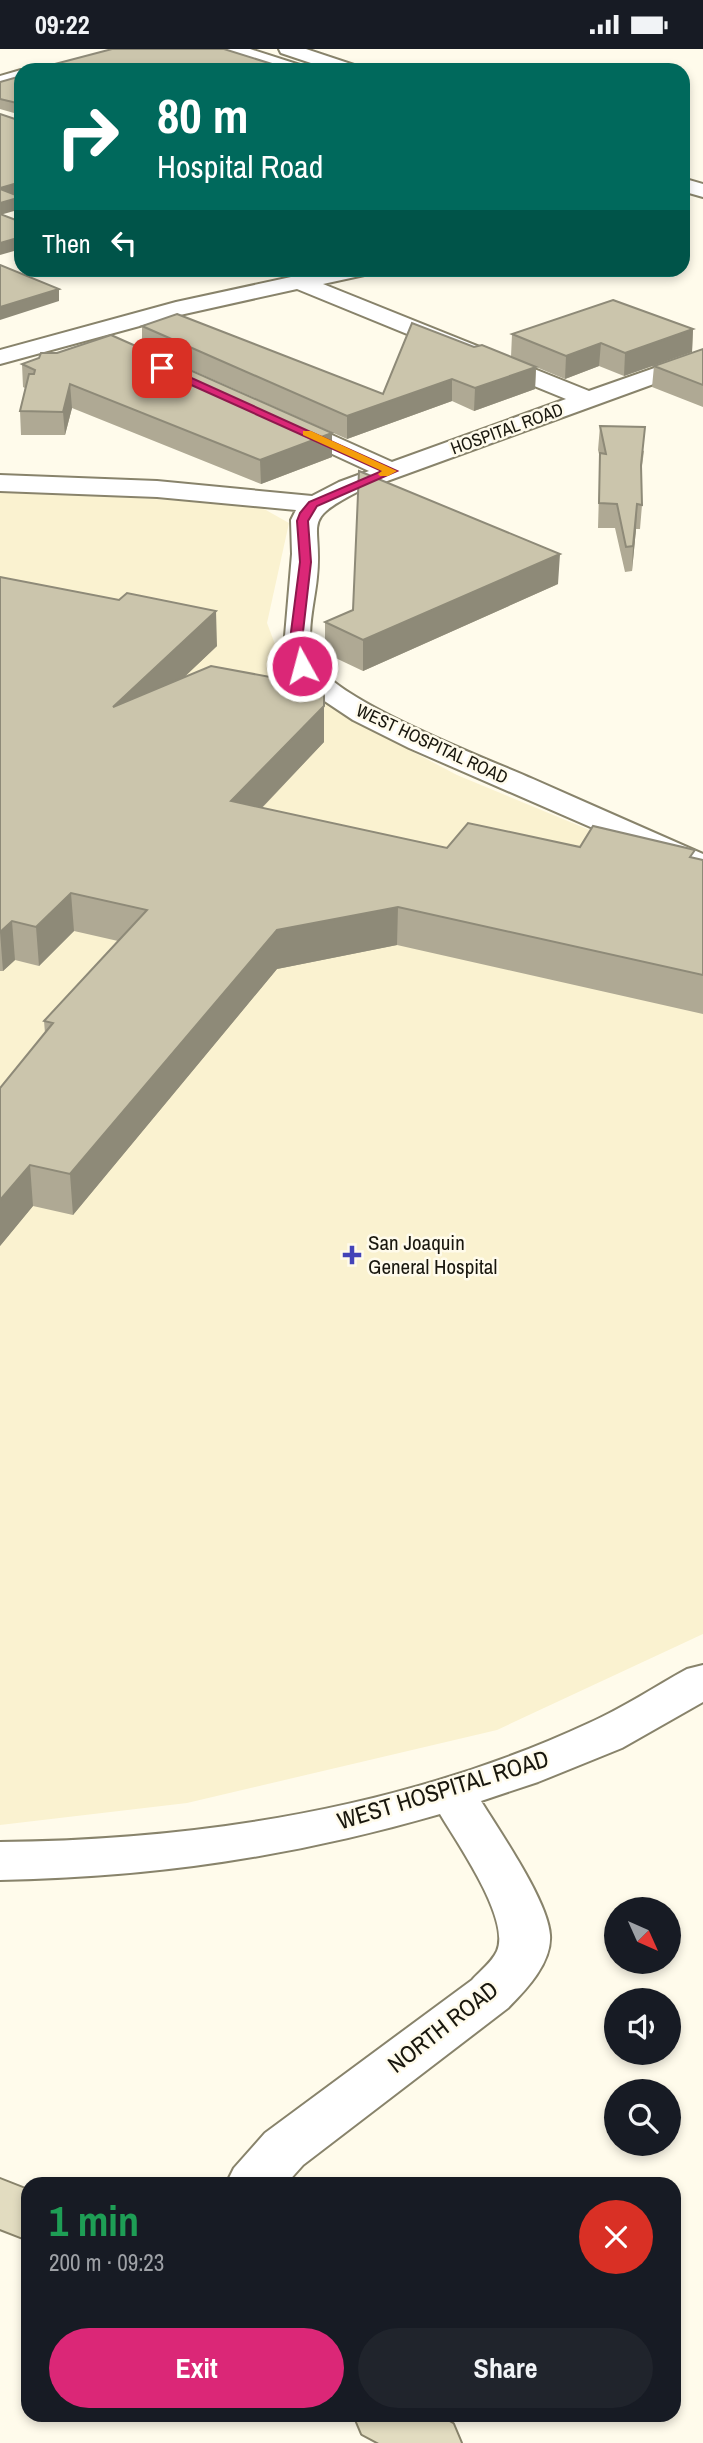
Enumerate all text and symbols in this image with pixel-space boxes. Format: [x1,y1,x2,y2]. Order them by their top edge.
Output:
text: 09:22 [35,7,90,42]
text: 80 m [157,82,249,148]
icon: right [42,91,133,182]
text: Hospital Road [157,145,323,188]
icon: left [105,224,143,262]
text: Then [42,226,91,261]
pin [132,338,192,398]
icon: arrive [143,349,181,387]
street label: HOSPITAL ROAD [447,397,567,460]
position arrow [265,629,339,703]
street label: WEST HOSPITAL ROAD [352,697,512,790]
place label: San Joaquin General Hospital [368,1228,497,1281]
marker: San Joaquin General Hospital [342,1245,362,1265]
street label: WEST HOSPITAL ROAD [333,1742,552,1836]
north arrow [604,1897,681,1974]
map controls [604,1897,681,2156]
street label: NORTH ROAD [381,1973,504,2079]
button: sound [604,1988,681,2065]
button: search [604,2079,681,2156]
text: 1 min [49,2193,139,2249]
button: close [579,2200,653,2274]
text: 200 m · 09:23 [49,2247,164,2278]
button: Exit [49,2328,344,2408]
button: Share [358,2328,653,2408]

